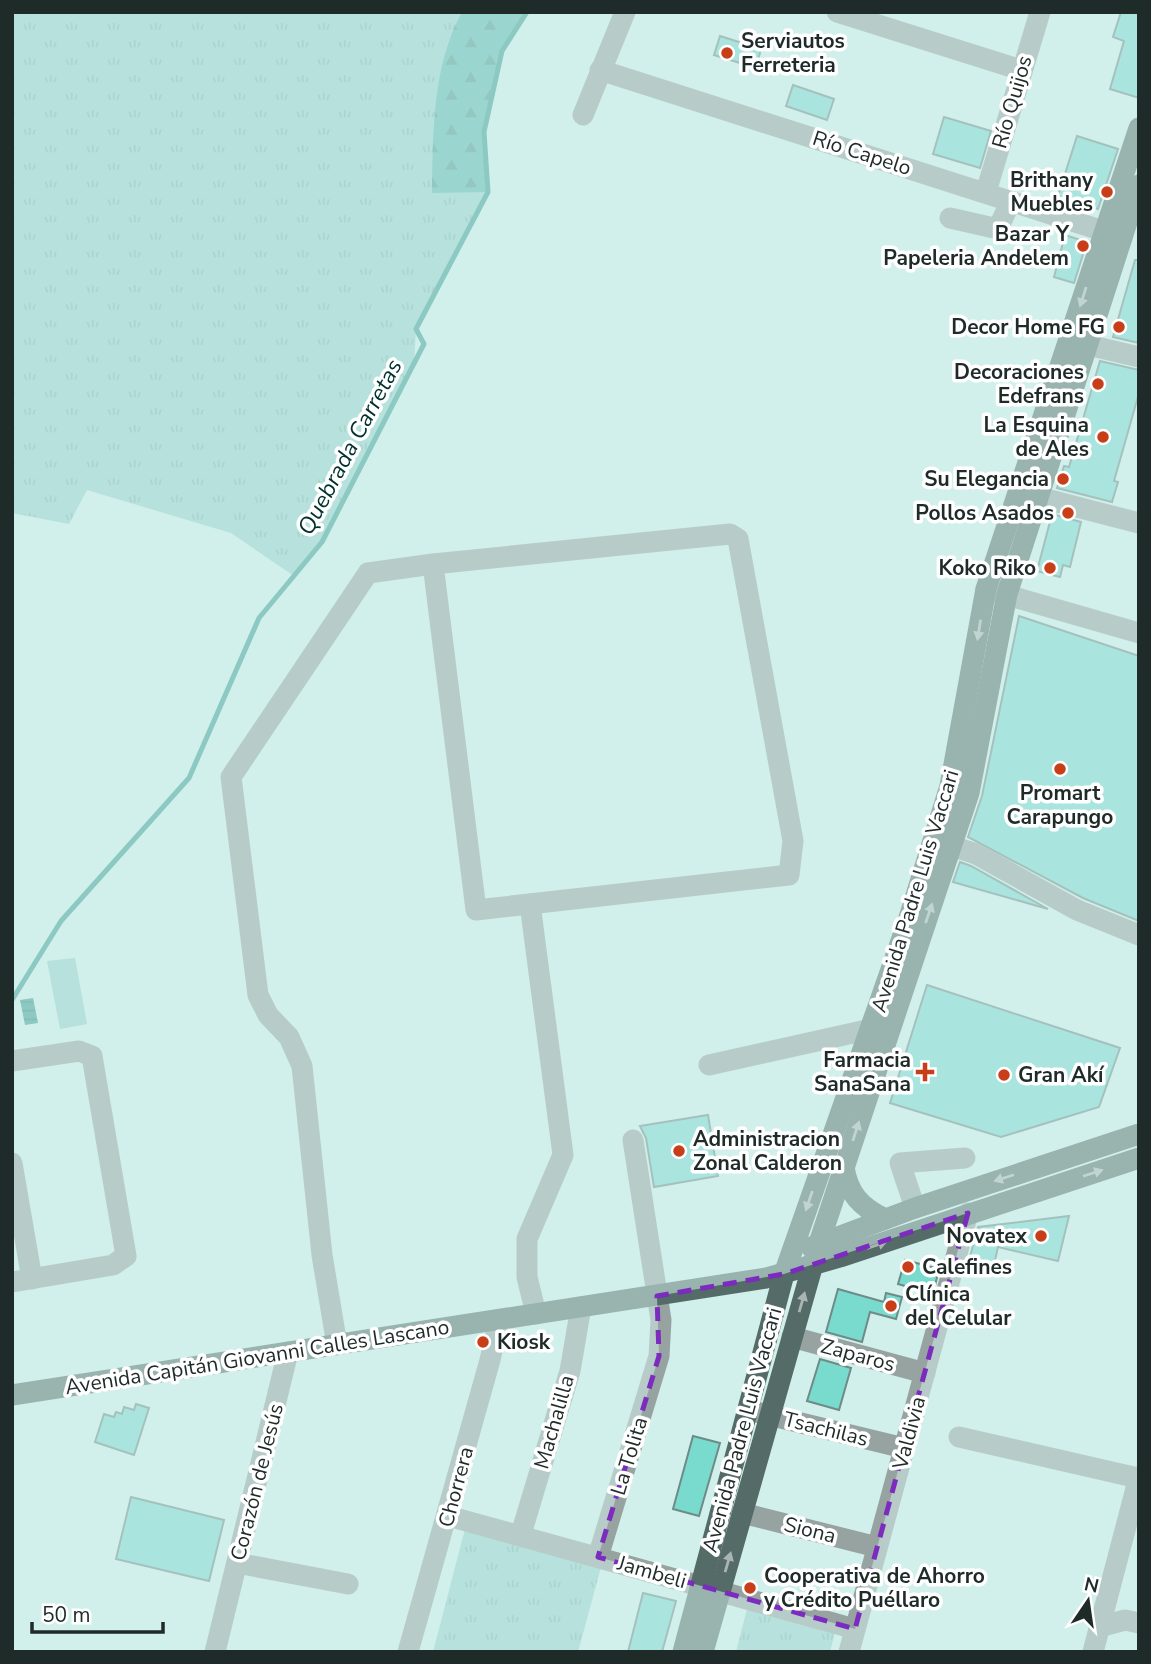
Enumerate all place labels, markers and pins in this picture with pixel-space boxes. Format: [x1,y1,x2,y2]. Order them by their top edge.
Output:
place label: Serviautos Ferreteria [741,27,845,79]
marker: Serviautos Ferreteria [719,45,735,61]
place label: Brithany Muebles [1010,166,1094,218]
marker: Brithany Muebles [1099,184,1115,200]
place label: Bazar Y Papeleria Andelem [883,220,1070,272]
marker: Bazar Y Papeleria Andelem [1075,238,1091,254]
place label: Decor Home FG [951,313,1105,341]
marker: Decor Home FG [1111,319,1127,335]
place label: Decoraciones Edefrans [954,358,1084,410]
marker: Decoraciones Edefrans [1090,376,1106,392]
place label: La Esquina de Ales [983,411,1089,463]
marker: La Esquina de Ales [1095,429,1111,445]
place label: Su Elegancia [924,465,1049,493]
marker: Su Elegancia [1055,471,1071,487]
place label: Pollos Asados [915,499,1054,527]
marker: Pollos Asados [1060,505,1076,521]
place label: Koko Riko [939,554,1036,582]
marker: Koko Riko [1042,560,1058,576]
marker: Promart Carapungo [1052,761,1068,777]
place label: Promart Carapungo [1007,779,1113,831]
place label: Farmacia SanaSana [814,1046,911,1098]
place label: Gran Akí [1018,1061,1105,1089]
marker: Farmacia SanaSana [917,1064,933,1080]
marker: Gran Akí [996,1067,1012,1083]
place label: Administracion Zonal Calderon [693,1125,842,1177]
marker: Administracion Zonal Calderon [671,1143,687,1159]
place label: Novatex [946,1222,1028,1250]
marker: Novatex [1033,1228,1049,1244]
place label: Calefines [922,1253,1012,1281]
marker: Calefines [900,1259,916,1275]
place label: Clínica del Celular [905,1280,1012,1332]
marker: Clínica del Celular [883,1298,899,1314]
place label: Kiosk [497,1328,551,1356]
marker: Kiosk [475,1334,491,1350]
place label: Cooperativa de Ahorro y Crédito Puéllaro [763,1562,985,1614]
marker: Cooperativa de Ahorro y Crédito Puéllaro [742,1580,758,1596]

